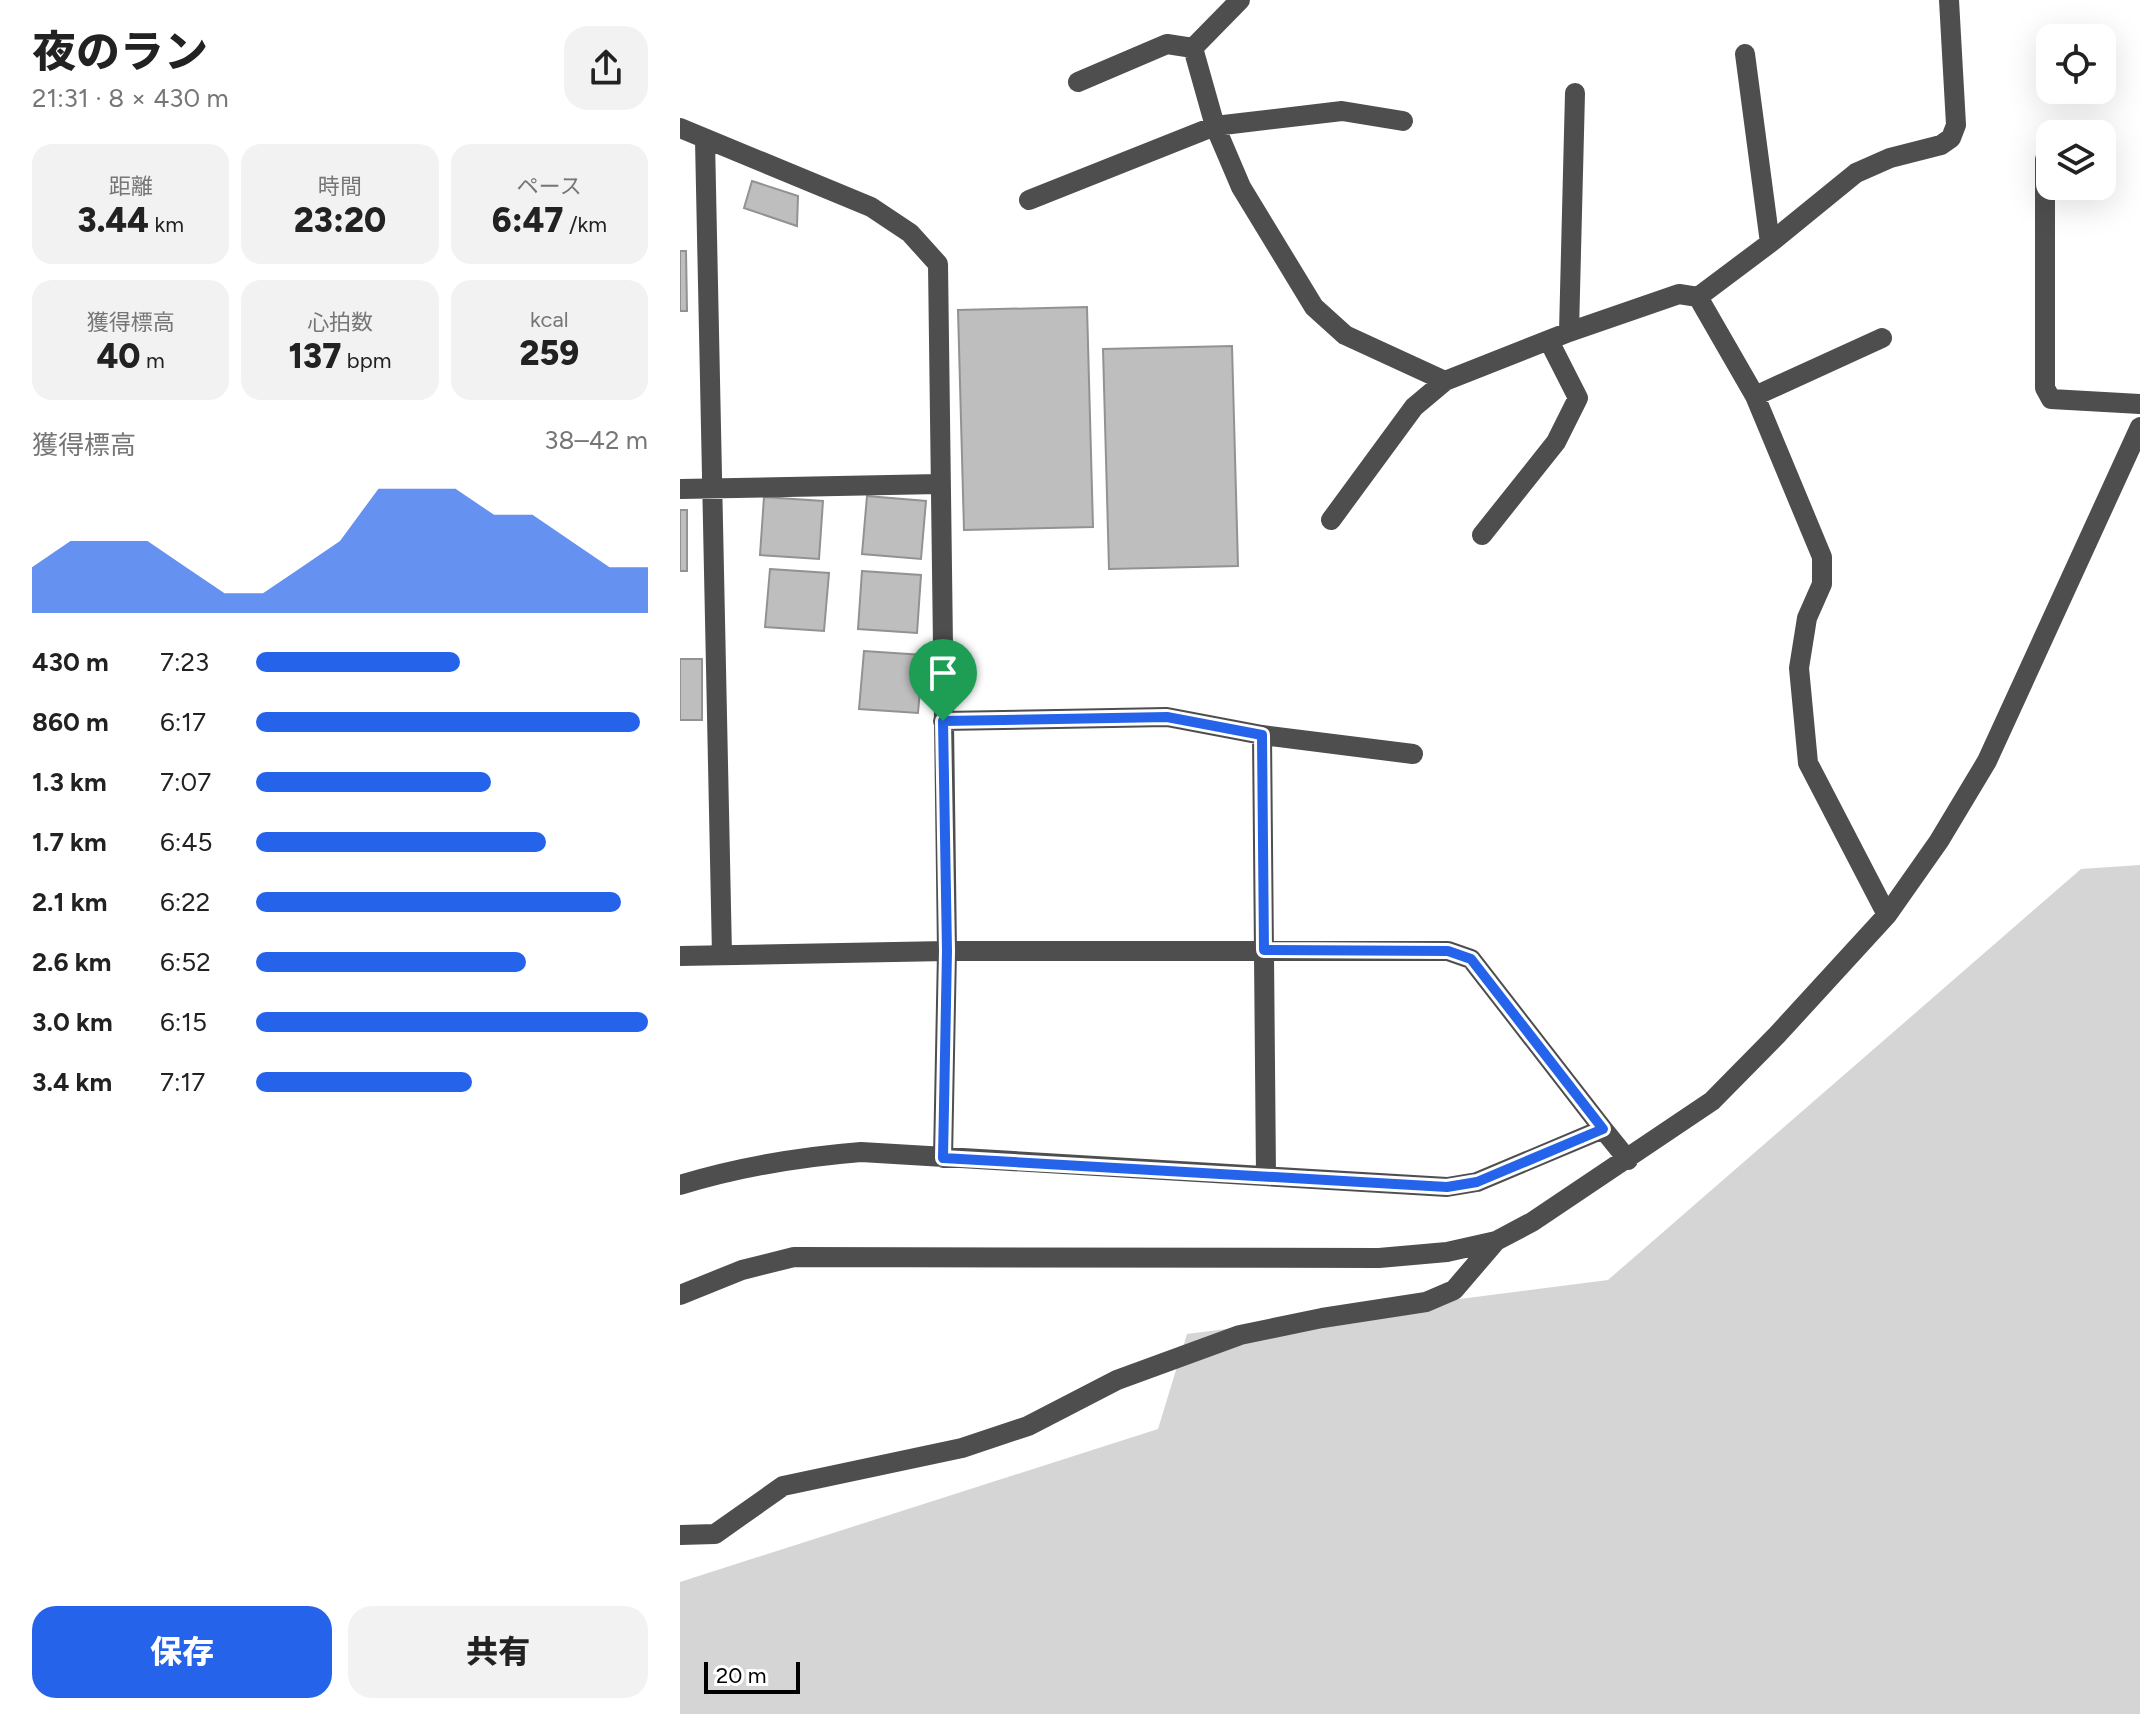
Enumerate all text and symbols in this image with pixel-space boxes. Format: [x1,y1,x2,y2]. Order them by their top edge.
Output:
map controls [2036,24,2116,200]
button: locate [2036,24,2116,104]
text: 夜のラン [32,25,208,78]
button: share [564,26,648,110]
text: 21:31 · 8 × 430 m [32,82,229,114]
button: layers [2036,120,2116,200]
text: 距離 [109,173,153,200]
text: 時間 [318,173,362,200]
text: ペース [517,173,582,200]
text: 3.44 [77,200,149,241]
text: 23:20 [294,200,386,241]
text: 6:47 [492,200,564,241]
text: km [149,211,184,238]
text: /km [564,211,607,238]
text: kcal [530,306,569,333]
text: 獲得標高 [87,309,175,336]
text: 心拍数 [307,309,373,336]
text: 259 [519,333,579,374]
text: 40 [97,336,141,377]
text: 137 [289,336,341,377]
text: m [141,347,165,374]
text: bpm [341,347,391,374]
text: 38–42 m [544,424,648,456]
text: 獲得標高 [32,429,136,461]
pin [909,639,977,721]
text: 430 m [32,646,109,678]
text: 7:23 [160,646,209,678]
icon: arrive [921,651,965,695]
text: 860 m [32,706,109,738]
text: 6:17 [160,706,206,738]
text: 1.3 km [32,766,107,798]
text: 7:07 [160,766,211,798]
text: 1.7 km [32,826,107,858]
text: 6:45 [160,826,212,858]
text: 2.1 km [32,886,107,918]
text: 6:22 [160,886,210,918]
text: 2.6 km [32,946,111,978]
text: 6:52 [160,946,211,978]
text: 3.0 km [32,1006,113,1038]
text: 6:15 [160,1006,207,1038]
text: 3.4 km [32,1066,112,1098]
text: 7:17 [160,1066,205,1098]
button: 保存 [32,1606,332,1698]
button: 共有 [348,1606,648,1698]
scale bar [704,1658,800,1694]
text: 20 m [716,1662,767,1689]

